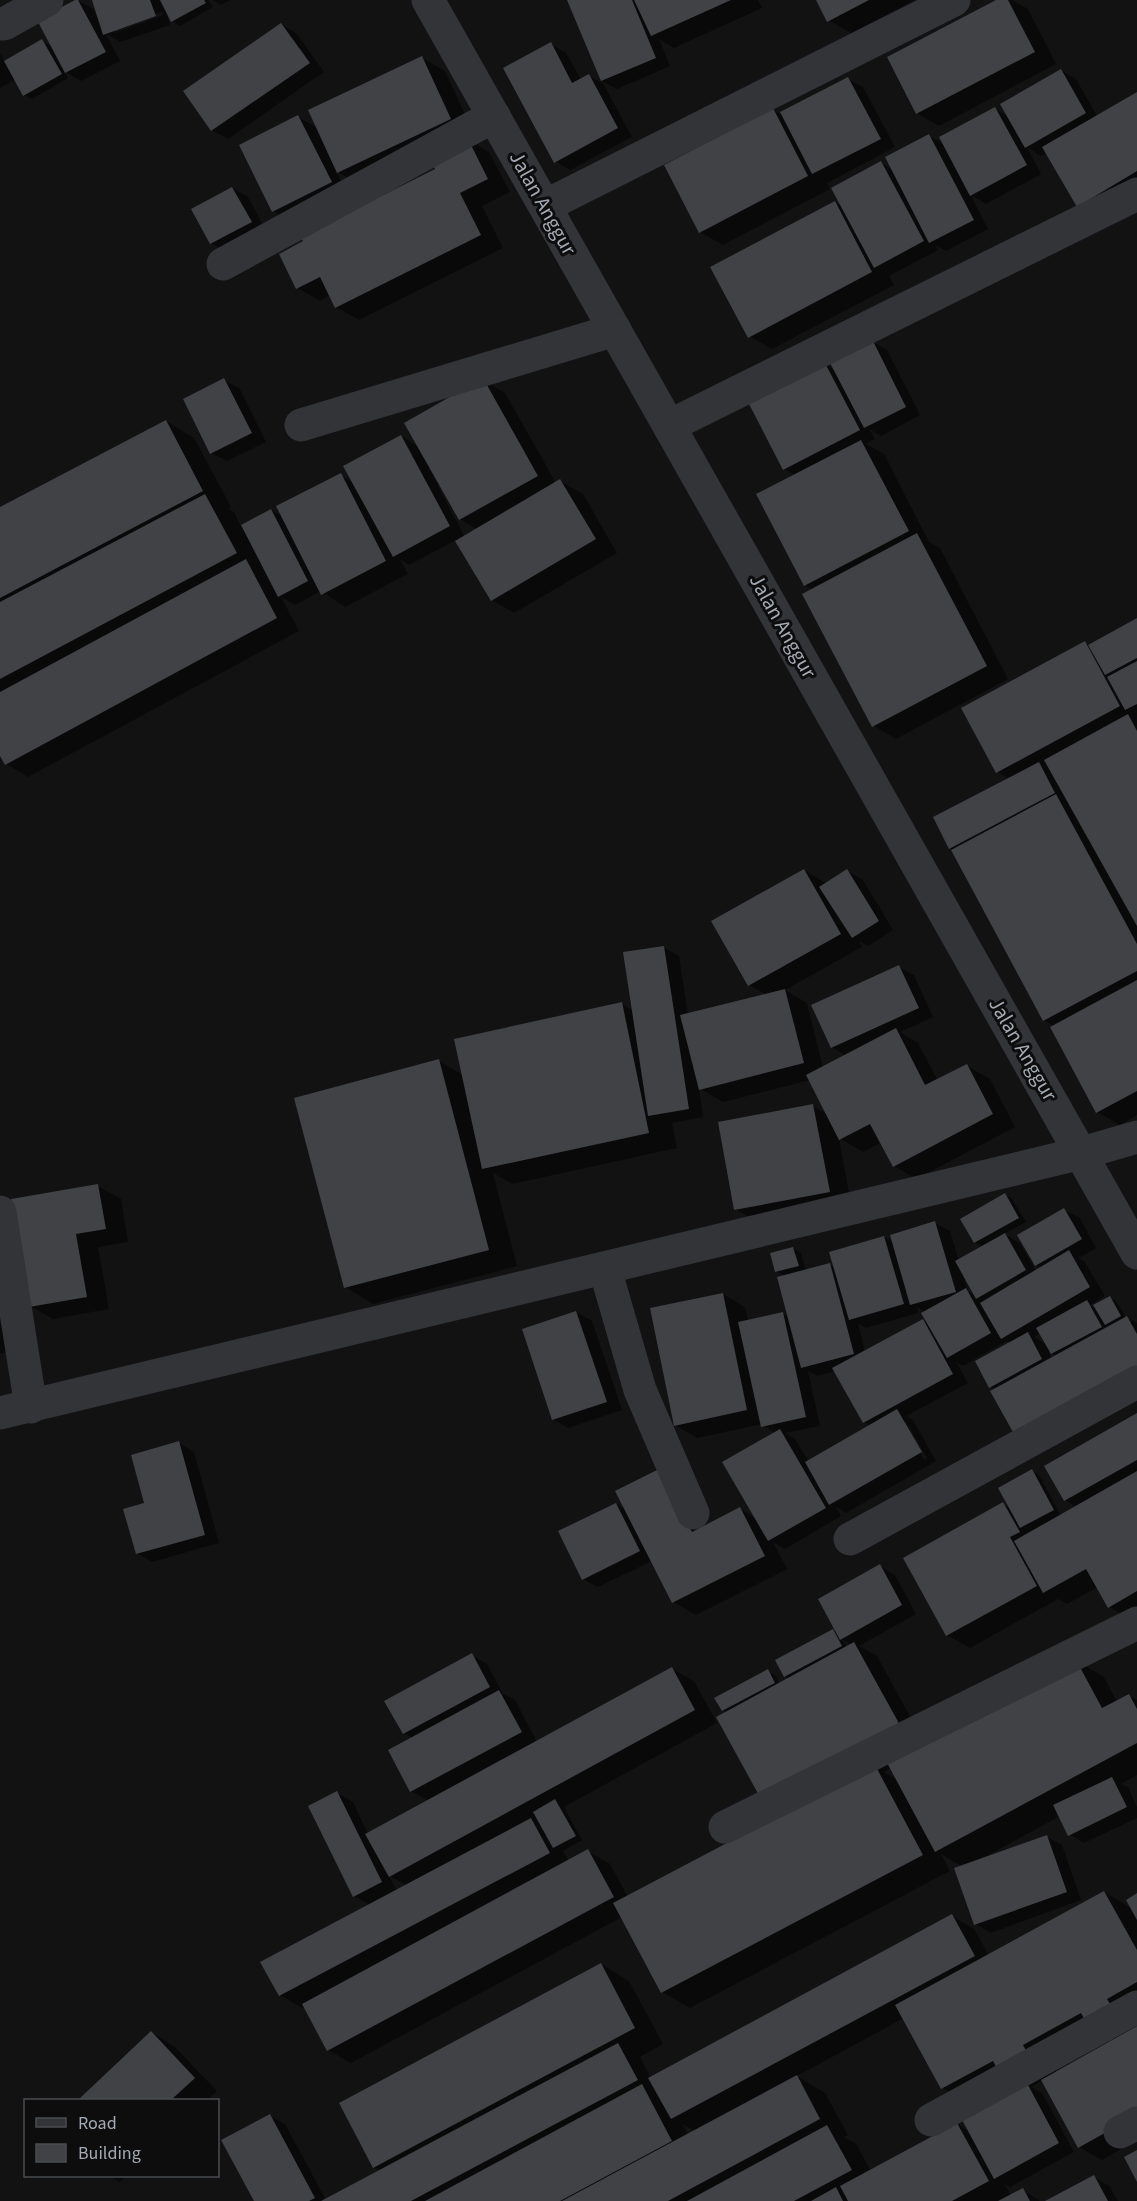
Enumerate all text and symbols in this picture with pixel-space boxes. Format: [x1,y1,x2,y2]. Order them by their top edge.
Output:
street label: Jalan Anggur [502,145,584,261]
street label: Jalan Anggur [742,568,824,684]
street label: Jalan Anggur [981,992,1065,1107]
legend [24,2099,219,2177]
text: Road [78,2111,117,2136]
text: Building [78,2141,141,2166]

